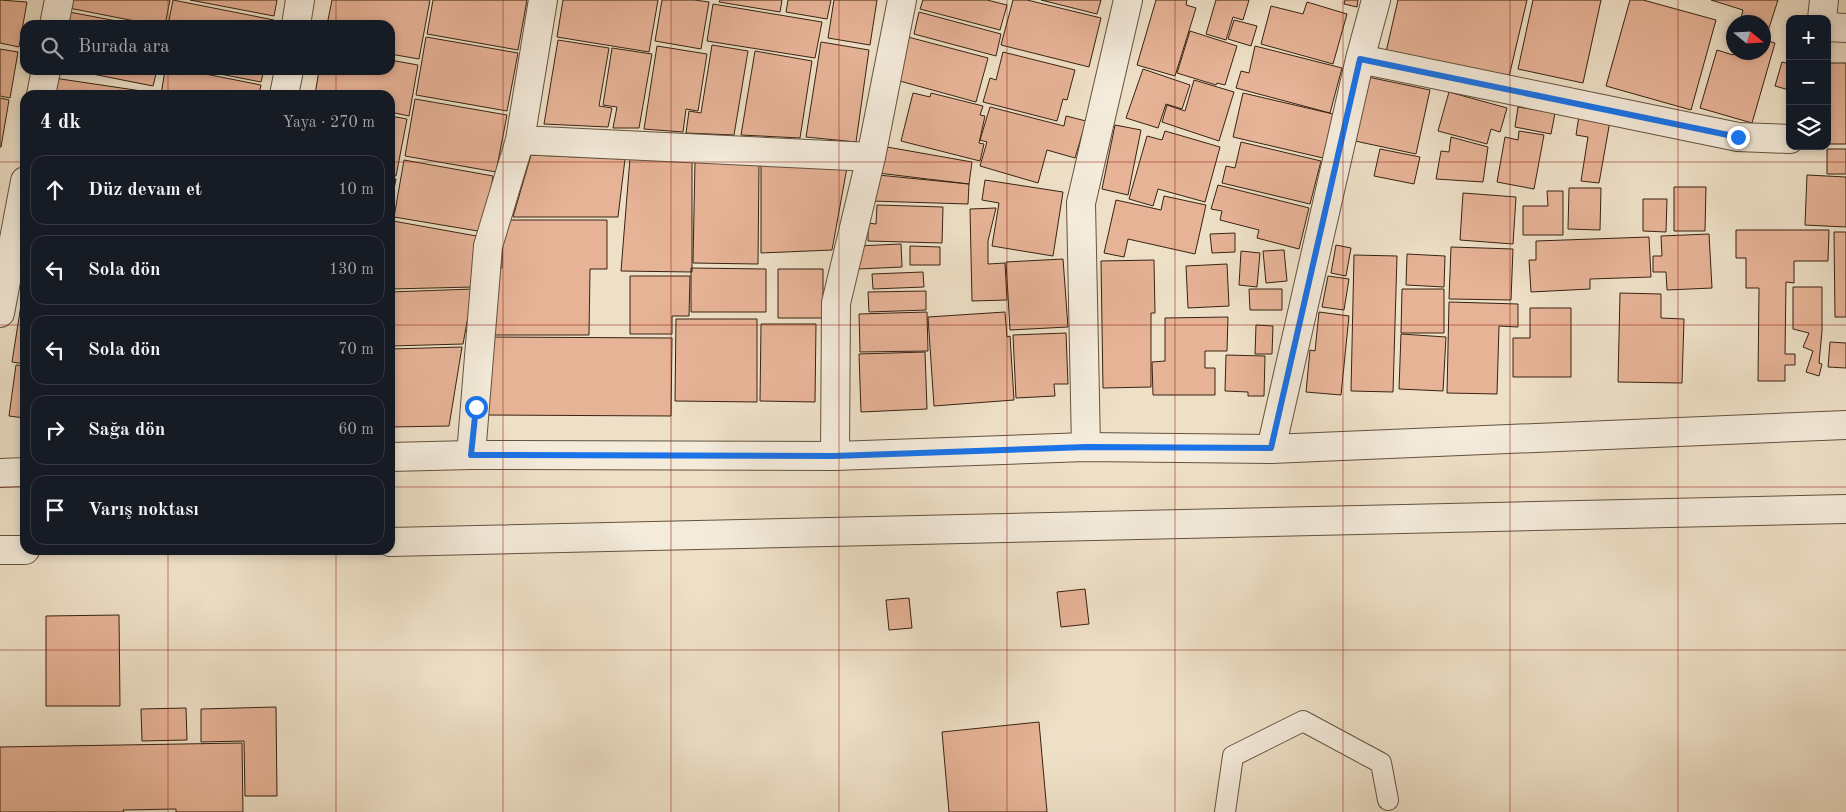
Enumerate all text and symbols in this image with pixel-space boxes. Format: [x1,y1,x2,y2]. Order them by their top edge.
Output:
north arrow [1726,15,1771,60]
map controls [1786,15,1831,150]
button: + [1786,15,1831,60]
search box [20,20,395,75]
icon: search [38,34,66,62]
text: Burada ara [78,38,170,57]
button: − [1786,60,1831,105]
button: layers [1786,105,1831,150]
text: 4 dk [40,112,81,133]
text: Yaya · 270 m [282,115,375,131]
route end [1727,126,1750,149]
icon: ahead [41,176,69,204]
text: Düz devam et [88,181,202,200]
text: 10 m [338,182,374,198]
icon: left [41,256,69,284]
text: Sola dön [88,261,161,280]
text: 130 m [329,262,374,278]
icon: left [41,336,69,364]
text: Sola dön [88,341,161,360]
text: 70 m [338,342,374,358]
route start [465,396,488,419]
icon: right [41,416,69,444]
text: Sağa dön [88,421,165,440]
text: 60 m [338,422,374,438]
icon: arrive [41,496,69,524]
text: Varış noktası [88,501,199,520]

